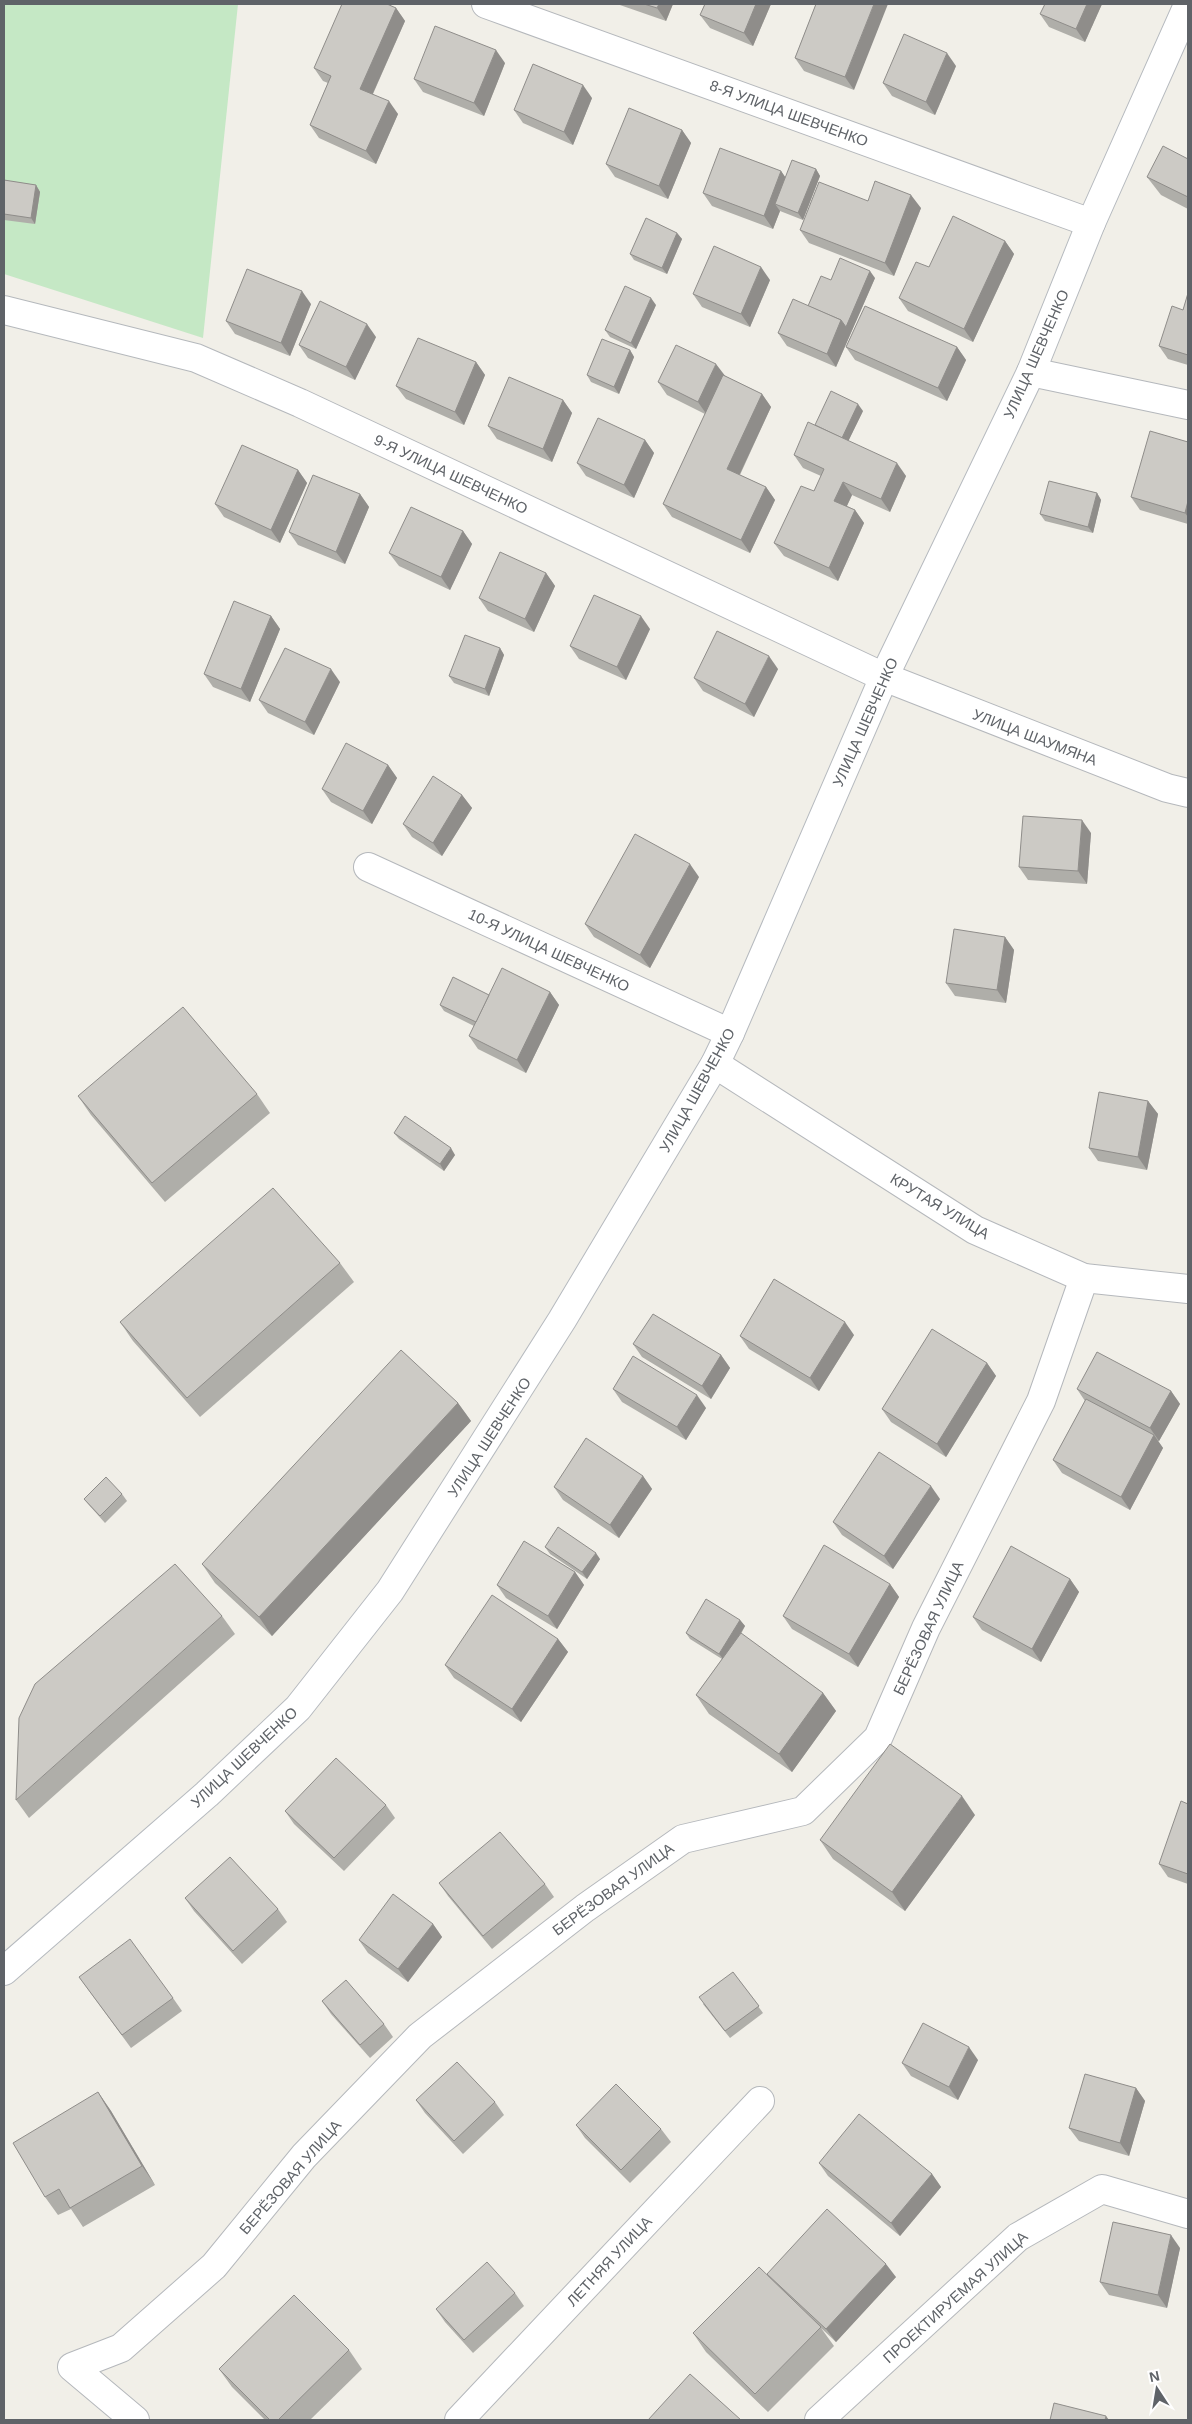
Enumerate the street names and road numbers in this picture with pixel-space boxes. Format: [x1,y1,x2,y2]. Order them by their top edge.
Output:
street label: 8-Я УЛИЦА ШЕВЧЕНКО [707,76,871,150]
street label: УЛИЦА ШЕВЧЕНКО [1000,287,1072,421]
street label: 9-Я УЛИЦА ШЕВЧЕНКО [372,431,530,517]
street label: УЛИЦА ШЕВЧЕНКО [829,655,901,789]
street label: УЛИЦА ШАУМЯНА [970,705,1100,769]
street label: 10-Я УЛИЦА ШЕВЧЕНКО [466,905,632,995]
street label: УЛИЦА ШЕВЧЕНКО [656,1025,738,1155]
street label: КРУТАЯ УЛИЦА [887,1170,993,1242]
street label: УЛИЦА ШЕВЧЕНКО [444,1374,534,1500]
street label: БЕРЁЗОВАЯ УЛИЦА [890,1558,966,1698]
street label: УЛИЦА ШЕВЧЕНКО [187,1703,301,1811]
street label: БЕРЁЗОВАЯ УЛИЦА [549,1839,677,1939]
street label: БЕРЁЗОВАЯ УЛИЦА [236,2116,344,2238]
street label: ЛЕТНЯЯ УЛИЦА [563,2213,655,2309]
street label: ПРОЕКТИРУЕМАЯ УЛИЦА [879,2228,1031,2366]

